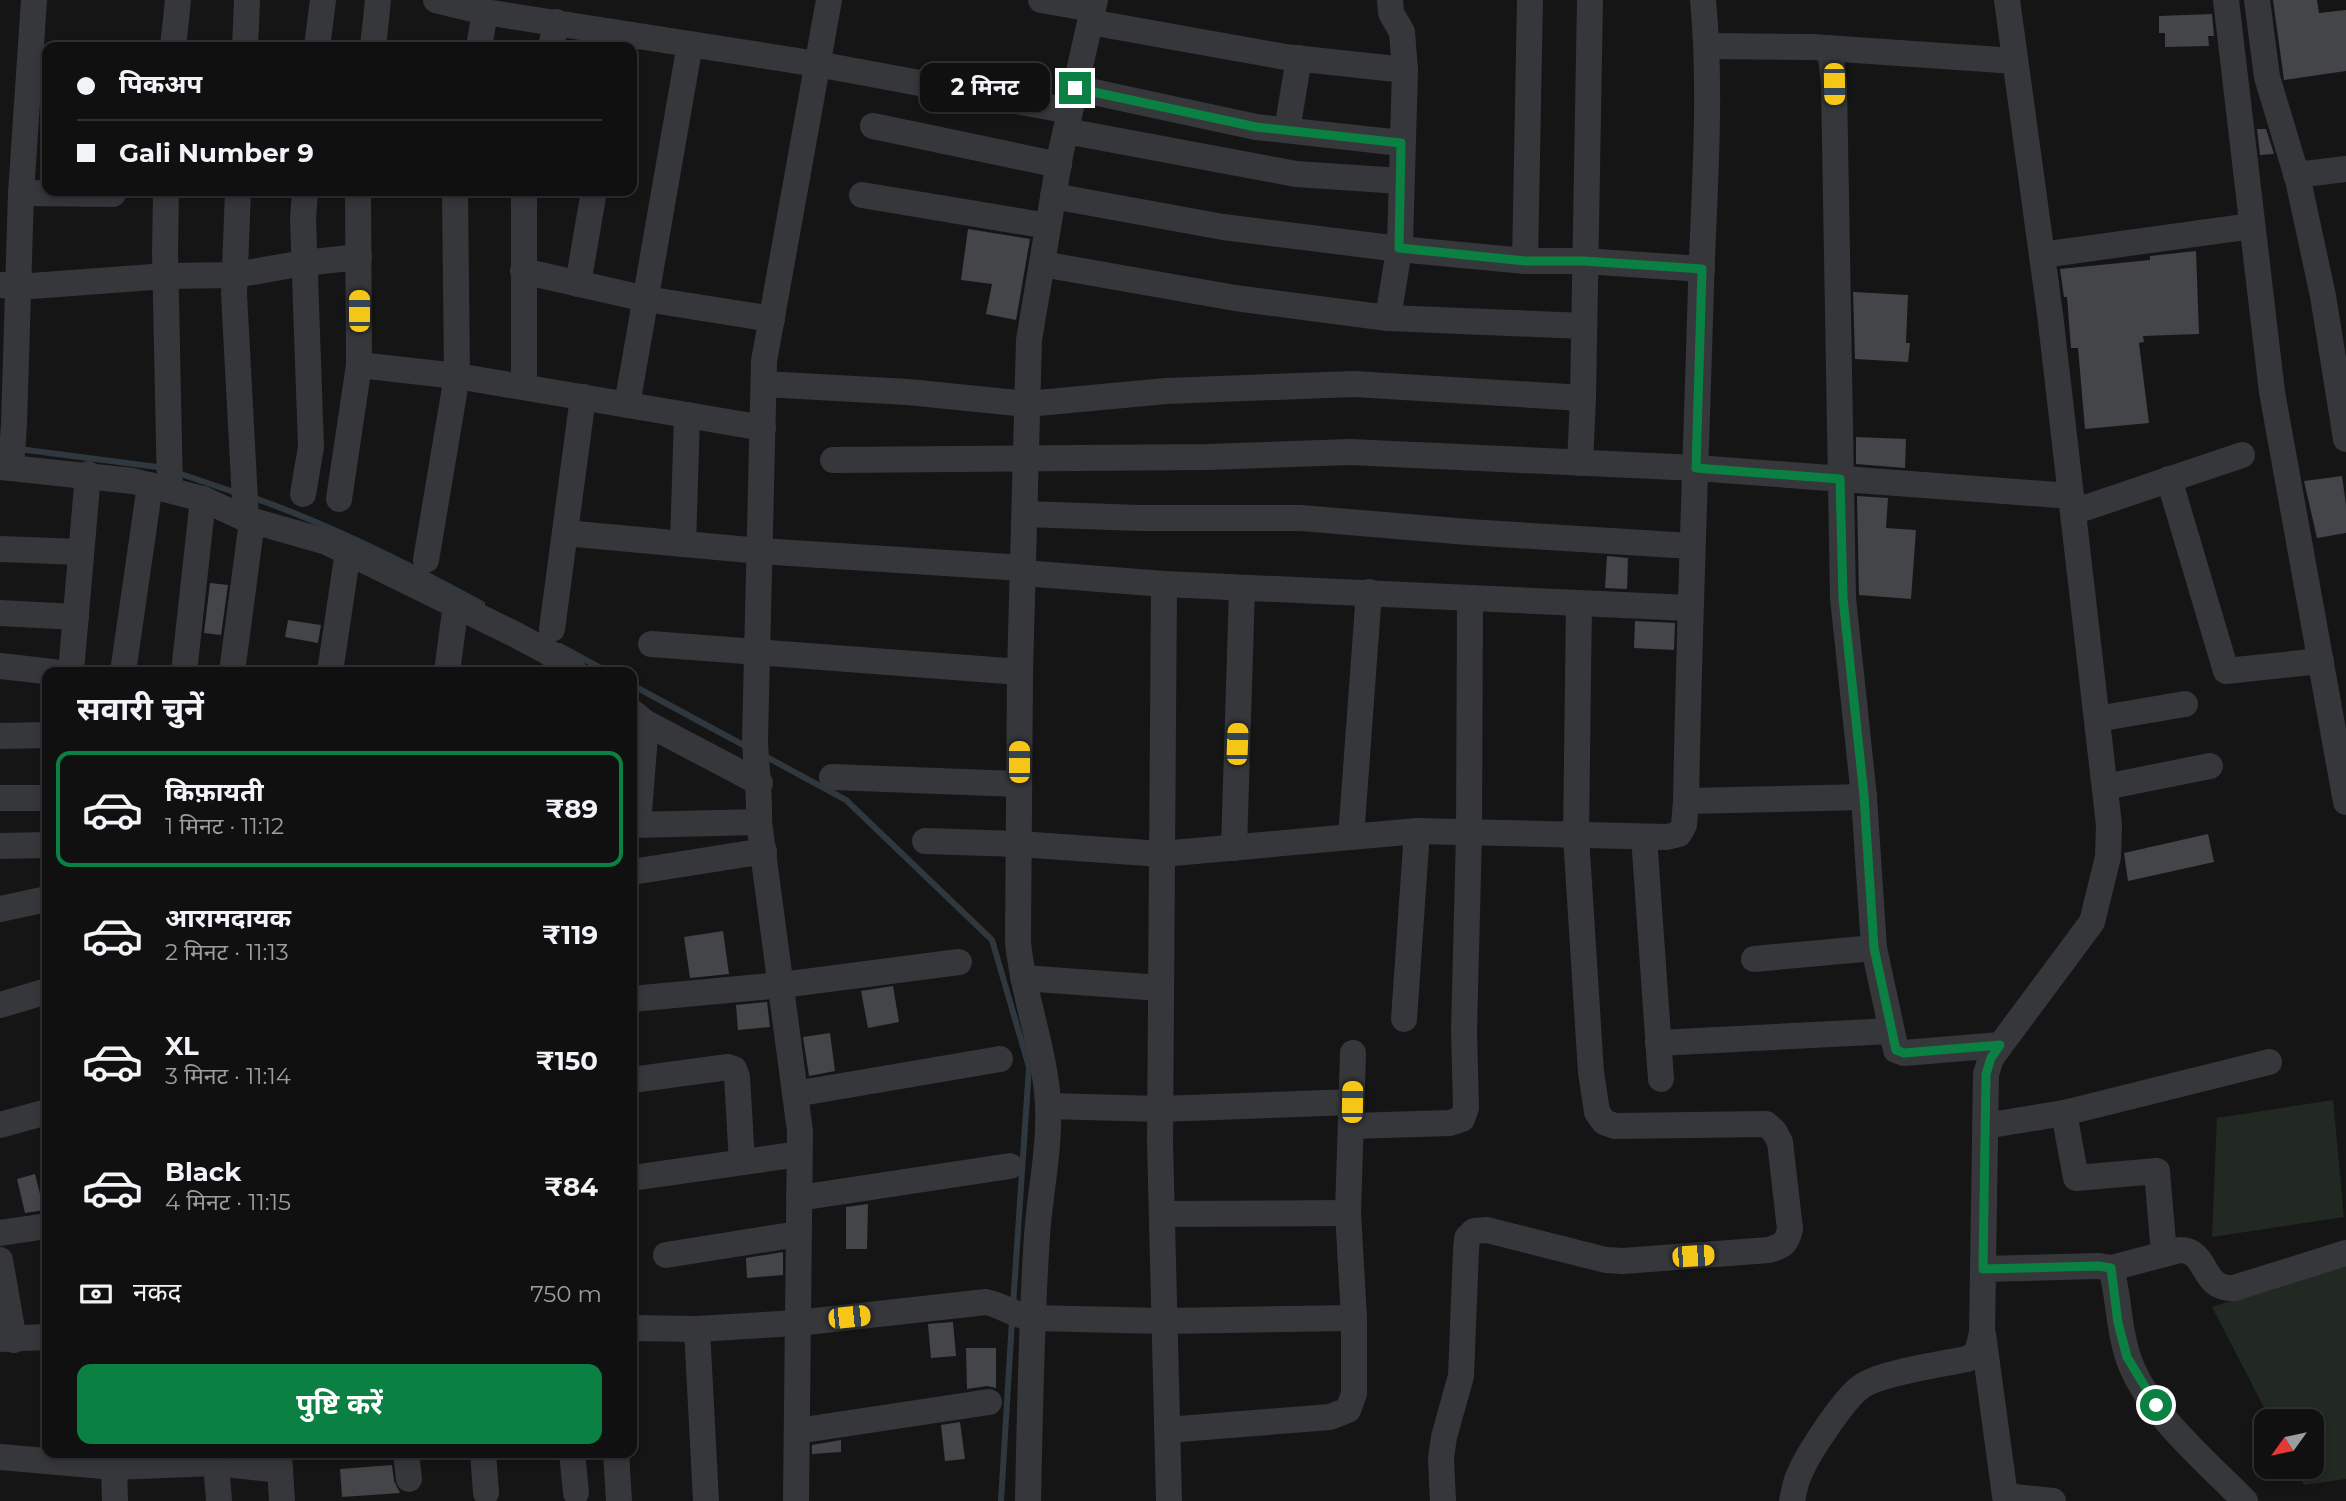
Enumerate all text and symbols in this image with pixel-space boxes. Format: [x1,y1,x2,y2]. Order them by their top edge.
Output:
car [1824,63,1845,105]
callout: 2 मिनट [921,64,1050,112]
text: पिकअप [119,68,202,100]
route end [1059,72,1091,104]
text: 2 मिनट [951,73,1019,101]
text: Gali Number 9 [119,137,314,169]
car [349,290,370,332]
text: सवारी चुनें [77,689,204,728]
car [1226,723,1249,765]
car [1009,741,1030,783]
text: किफ़ायती [165,776,264,808]
icon: car [81,778,144,841]
text: ₹89 [546,793,598,825]
text: 1 मिनट · 11:12 [165,812,284,840]
text: आरामदायक [165,902,291,934]
icon: car [81,904,144,967]
text: ₹119 [542,919,598,951]
text: 2 मिनट · 11:13 [165,938,289,966]
icon: car [81,1030,144,1093]
text: XL [165,1030,199,1062]
text: ₹150 [536,1045,598,1077]
text: 3 मिनट · 11:14 [165,1062,291,1090]
car [1342,1081,1363,1123]
icon: car [81,1156,144,1219]
text: Black [165,1156,241,1188]
text: ₹84 [544,1171,598,1203]
text: 4 मिनट · 11:15 [165,1188,291,1216]
car [1672,1244,1715,1268]
icon: cash [77,1275,115,1313]
text: नकद [133,1276,181,1308]
text: 750 m [530,1280,602,1308]
car [828,1304,871,1330]
button: पुष्टि करें [77,1364,602,1444]
route start [2140,1389,2172,1421]
north arrow [2254,1409,2324,1479]
map controls [2254,1409,2324,1479]

